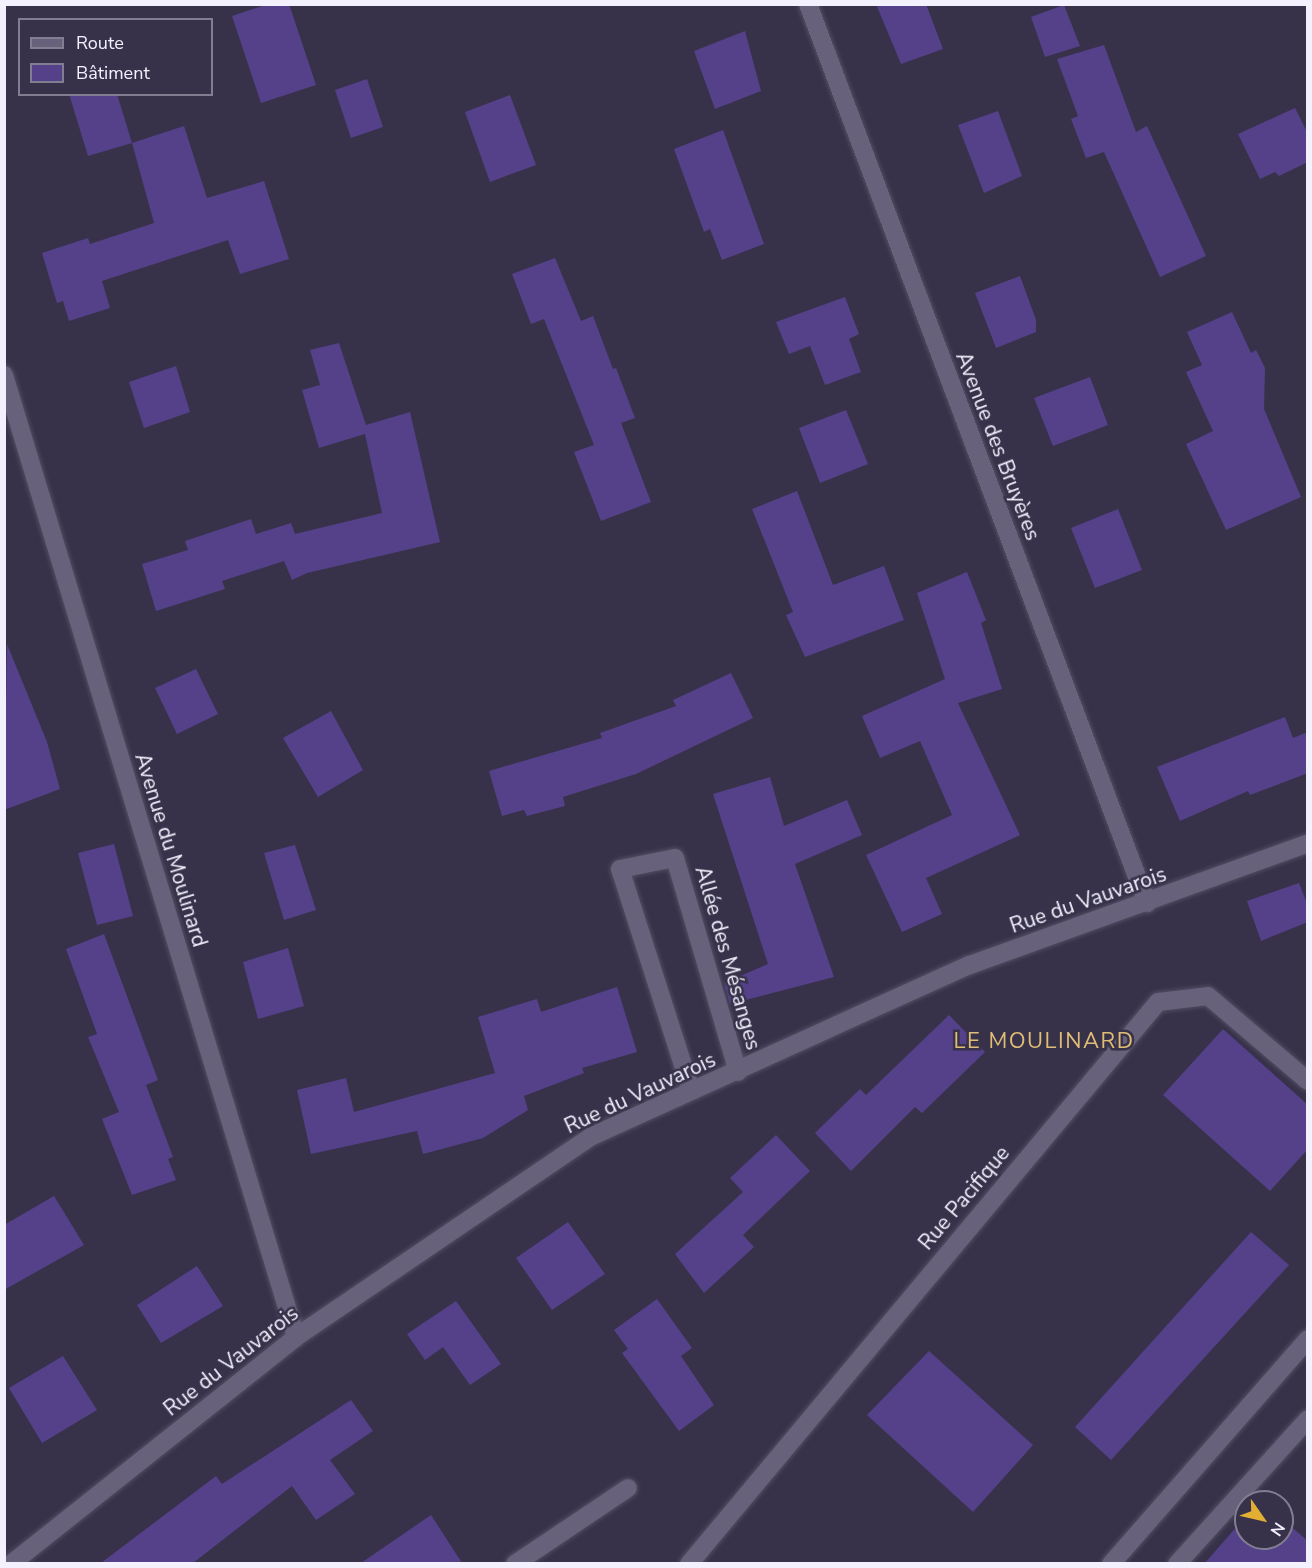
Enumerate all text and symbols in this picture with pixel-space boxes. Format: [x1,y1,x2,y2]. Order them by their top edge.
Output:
legend [18,18,213,96]
text: Route [76,31,124,55]
text: Bâtiment [76,61,150,85]
street label: Avenue des Bruyères [950,348,1046,544]
street label: Avenue du Moulinard [129,750,213,950]
street label: Rue du Vauvarois [1006,861,1170,939]
street label: Allée des Mésanges [690,863,766,1053]
district label: LE MOULINARD [953,1029,1135,1055]
street label: Rue du Vauvarois [560,1047,720,1139]
street label: Rue Pacifique [913,1141,1015,1255]
street label: Rue du Vauvarois [159,1301,303,1421]
north arrow [1234,1490,1294,1550]
text: N [1265,1518,1290,1540]

